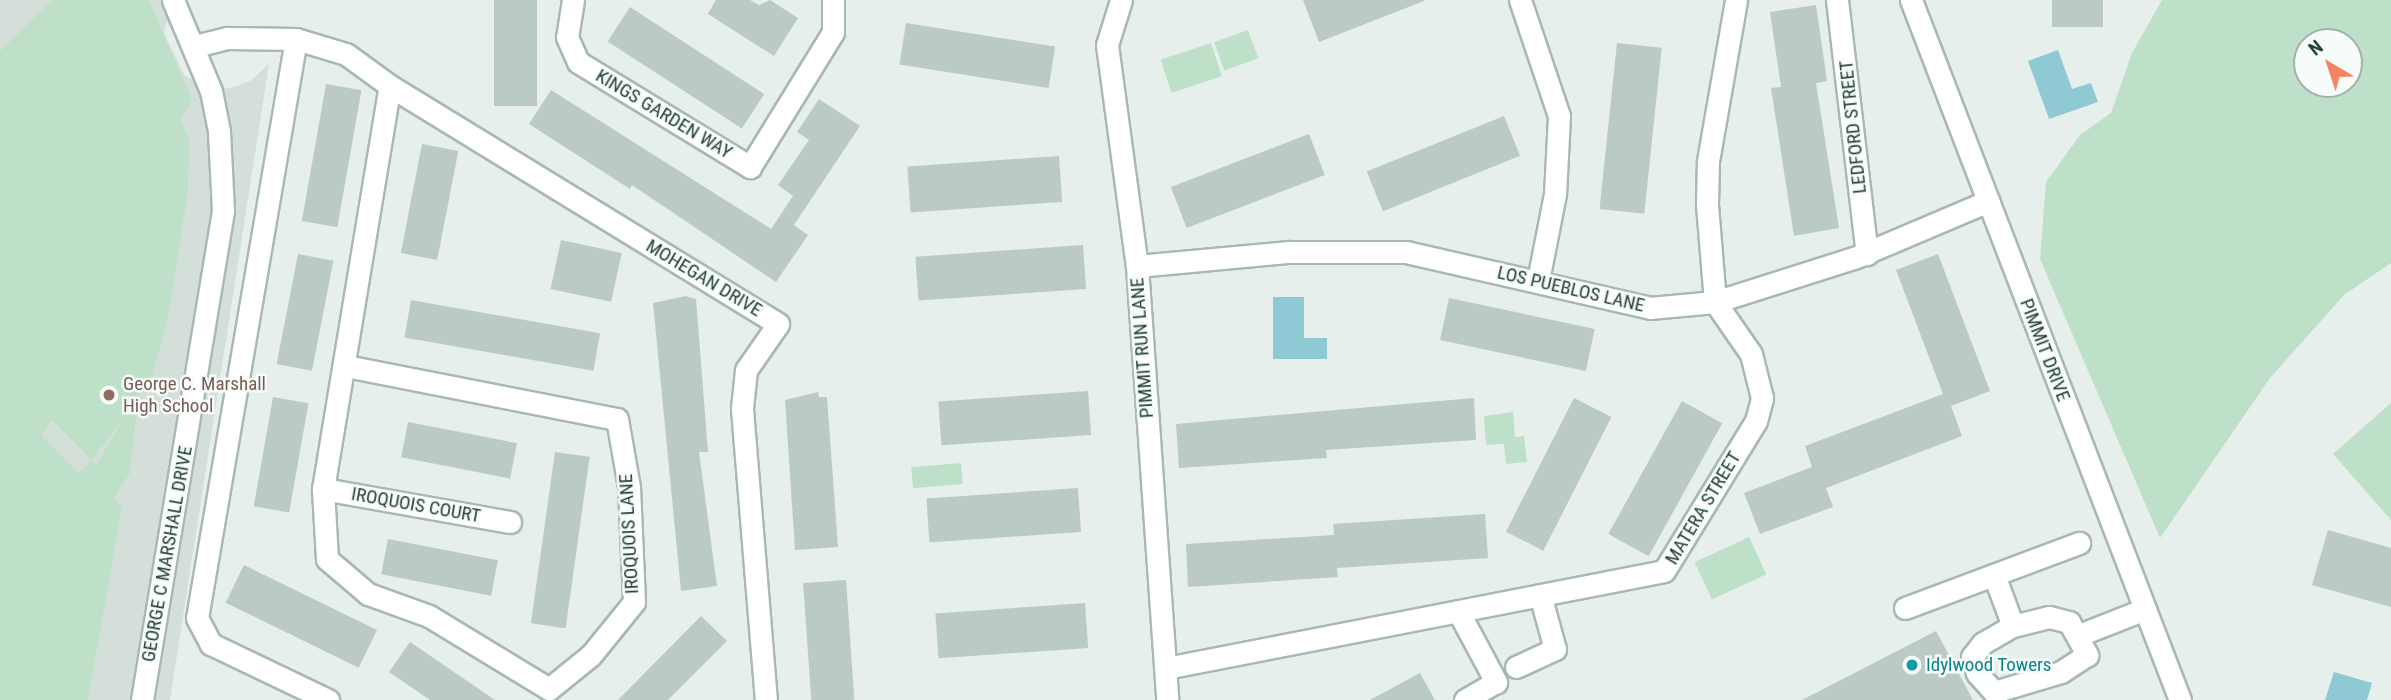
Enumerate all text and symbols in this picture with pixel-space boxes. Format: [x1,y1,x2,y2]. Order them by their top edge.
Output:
north arrow [2293,28,2363,98]
text: N [2304,35,2327,60]
street label: LEDFORD STREET [1835,59,1871,195]
street label: KINGS GARDEN WAY [592,64,736,164]
street label: MOHEGAN DRIVE [642,234,766,322]
street label: LOS PUEBLOS LANE [1495,261,1647,317]
street label: PIMMIT RUN LANE [1126,277,1158,419]
street label: PIMMIT DRIVE [2015,295,2075,405]
place label: George C. Marshall High School [123,373,266,417]
marker: George C. Marshall High School [101,387,117,403]
street label: GEORGE C MARSHALL DRIVE [137,444,197,664]
street label: MATERA STREET [1660,447,1746,569]
street label: IROQUOIS LANE [614,473,644,595]
street label: IROQUOIS COURT [350,482,482,528]
place label: Idylwood Towers [1926,654,2052,676]
marker: Idylwood Towers [1904,657,1920,673]

